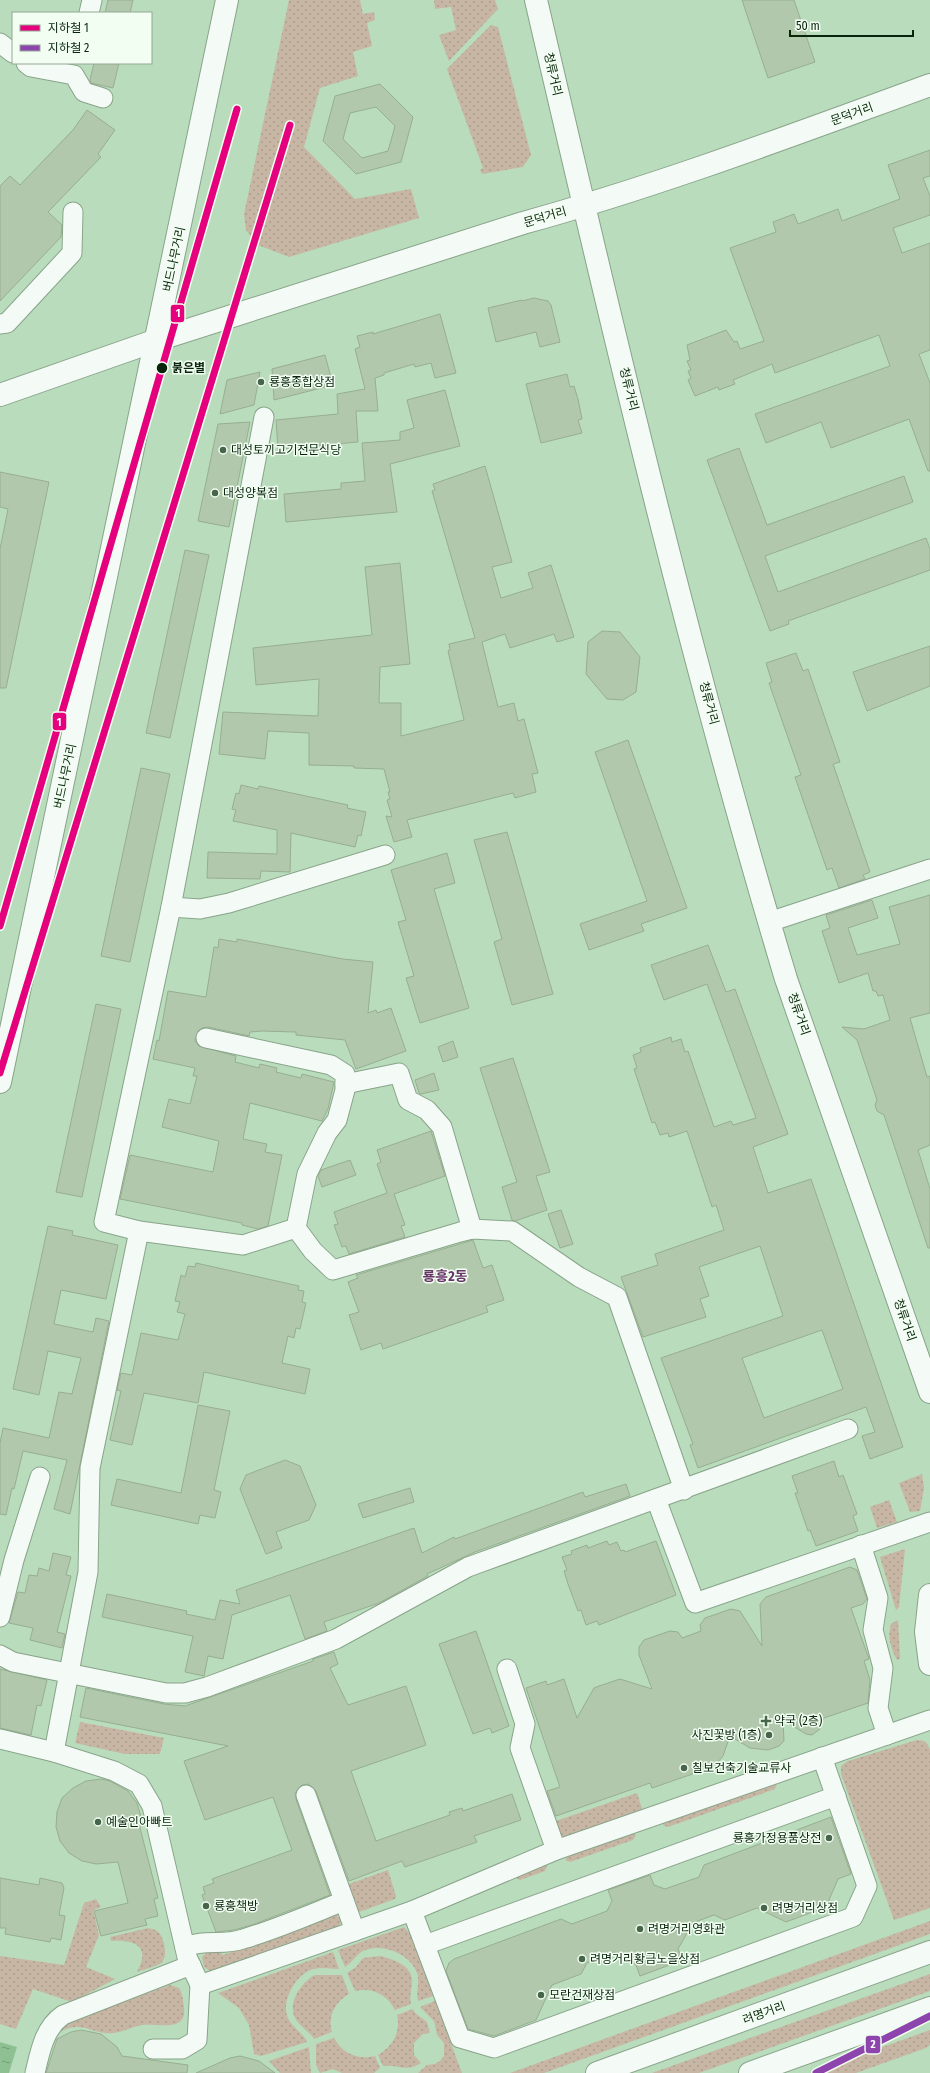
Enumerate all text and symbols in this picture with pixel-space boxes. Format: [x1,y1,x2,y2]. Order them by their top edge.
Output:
legend [12,12,152,64]
scale bar [790,12,913,38]
text: 50 m [796,19,820,33]
text: 지하철 1 [48,21,89,35]
text: 지하철 2 [48,41,89,55]
street label: 청류거리 [541,51,565,97]
street label: 문덕거리 [829,100,875,128]
street label: 문덕거리 [522,204,568,230]
street label: 버드나무거리 [160,225,188,293]
line badge: 1 [170,304,185,323]
text: 1 [176,307,180,320]
marker: 붉은별 [155,361,169,375]
place label: 붉은별 [172,361,205,375]
street label: 청류거리 [617,366,641,412]
place label: 룡흥종합상점 [269,375,335,389]
marker: 룡흥종합상점 [256,377,266,387]
place label: 대성토끼고기전문식당 [231,443,341,457]
marker: 대성토끼고기전문식당 [218,445,228,455]
place label: 대성양복점 [223,486,278,500]
marker: 대성양복점 [210,488,220,498]
street label: 청류거리 [697,680,721,726]
line badge: 1 [52,712,67,731]
text: 1 [57,716,61,729]
street label: 버드나무거리 [51,742,79,810]
street label: 청류거리 [785,991,813,1037]
district label: 룡흥2동 [422,1268,468,1285]
street label: 청류거리 [891,1297,919,1343]
place label: 약국 (2층) [774,1714,823,1728]
marker: 약국 (2층) [761,1716,771,1726]
place label: 사진꽃방 (1층) [691,1728,761,1742]
marker: 사진꽃방 (1층) [764,1730,774,1740]
place label: 칠보건축기술교류사 [692,1761,791,1775]
marker: 칠보건축기술교류사 [679,1763,689,1773]
place label: 예술인아빠트 [106,1815,172,1829]
marker: 예술인아빠트 [93,1817,103,1827]
place label: 룡흥가정용품상전 [733,1831,821,1845]
marker: 룡흥가정용품상전 [824,1833,834,1843]
place label: 룡흥책방 [214,1899,258,1913]
marker: 룡흥책방 [201,1901,211,1911]
place label: 려명거리상점 [772,1901,838,1915]
marker: 려명거리상점 [759,1903,769,1913]
place label: 려명거리영화관 [648,1922,725,1936]
marker: 려명거리영화관 [635,1924,645,1934]
place label: 려명거리황금노을상점 [590,1952,700,1966]
marker: 려명거리황금노을상점 [577,1954,587,1964]
place label: 모란건재상점 [549,1988,615,2002]
marker: 모란건재상점 [536,1990,546,2000]
street label: 려명거리 [741,1999,787,2027]
line badge: 2 [865,2035,881,2054]
text: 2 [869,2038,876,2051]

